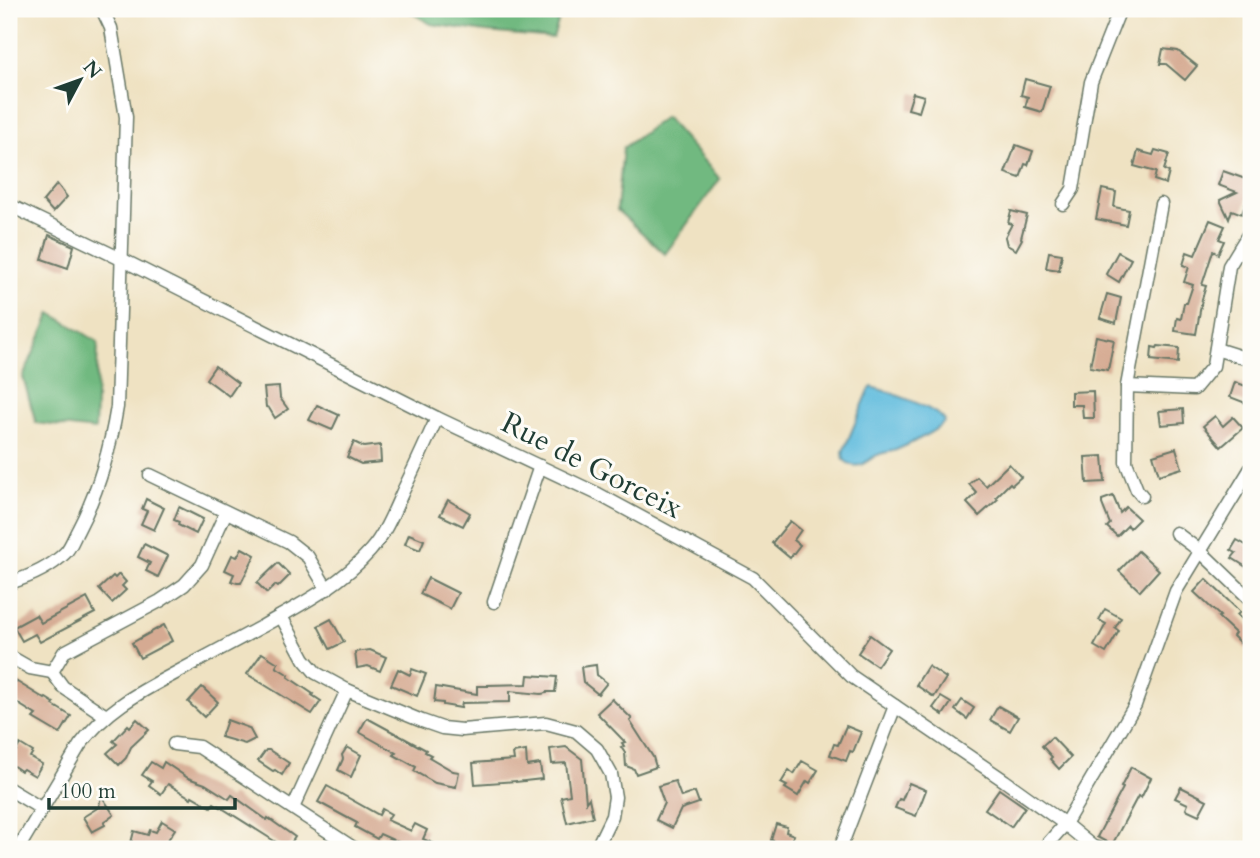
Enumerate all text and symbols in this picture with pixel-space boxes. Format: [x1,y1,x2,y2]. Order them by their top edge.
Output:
north arrow [46,46,116,116]
text: N [77,55,108,85]
street label: Rue de Gorceix [494,402,689,529]
scale bar [49,767,234,811]
text: 100 m [60,777,116,806]

